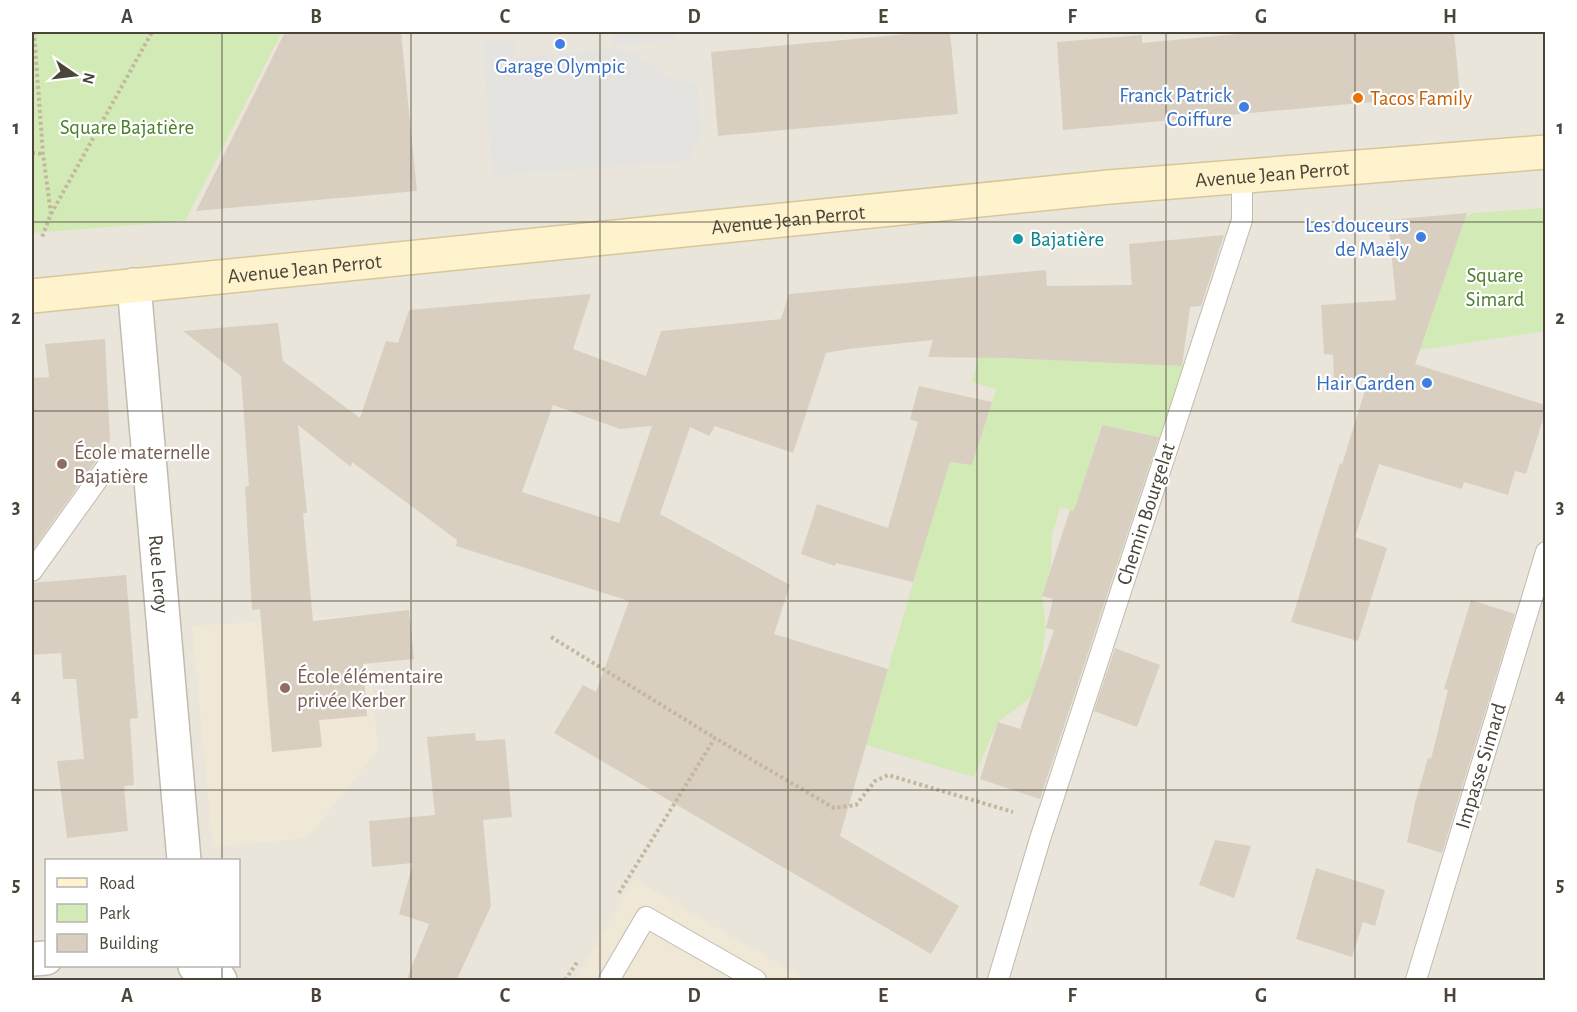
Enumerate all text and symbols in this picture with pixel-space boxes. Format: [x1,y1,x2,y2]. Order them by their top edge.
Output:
text: A [121,7,133,27]
text: B [310,7,322,27]
text: C [500,7,511,27]
text: D [687,7,701,27]
text: E [878,7,888,27]
text: F [1067,7,1077,27]
text: G [1255,7,1267,27]
text: H [1443,7,1457,27]
marker: Garage Olympic [553,37,567,51]
north arrow [45,45,105,105]
place label: Garage Olympic [495,56,625,77]
text: N [79,71,98,86]
place label: Franck Patrick Coiffure [1119,85,1232,130]
place label: Tacos Family [1370,88,1472,109]
marker: Tacos Family [1351,91,1365,105]
marker: Franck Patrick Coiffure [1237,100,1251,114]
park label: Square Bajatière [60,117,194,138]
text: 1 [12,118,20,138]
text: 1 [1556,118,1564,138]
street label: Avenue Jean Perrot [1194,157,1350,191]
street label: Avenue Jean Perrot [710,201,866,238]
place label: Les douceurs de Maëly [1305,215,1409,260]
place label: Bajatière [1030,229,1104,250]
marker: Les douceurs de Maëly [1414,230,1428,244]
marker: Bajatière [1011,232,1025,246]
street label: Avenue Jean Perrot [227,250,383,287]
park label: Square Simard [1466,265,1525,310]
text: 2 [11,308,21,328]
text: 2 [1555,308,1565,328]
place label: Hair Garden [1316,373,1415,394]
marker: Hair Garden [1420,376,1434,390]
place label: École maternelle Bajatière [74,440,210,487]
street label: Chemin Bourgelat [1113,440,1179,588]
marker: École maternelle Bajatière [55,457,69,471]
text: 3 [12,497,20,517]
text: 3 [1556,497,1564,517]
street label: Rue Leroy [145,534,173,614]
place label: École élémentaire privée Kerber [297,664,443,711]
marker: École élémentaire privée Kerber [278,681,292,695]
text: 4 [11,686,21,706]
text: 4 [1555,686,1565,706]
street label: Impasse Simard [1452,701,1510,831]
legend [45,859,240,967]
text: 5 [12,875,20,895]
text: Road [99,875,135,893]
text: 5 [1556,875,1564,895]
text: Park [99,905,131,923]
text: Building [99,935,159,953]
text: A [121,986,133,1006]
text: B [310,986,322,1006]
text: C [500,986,511,1006]
text: D [687,986,701,1006]
text: E [878,986,888,1006]
text: F [1067,986,1077,1006]
text: G [1255,986,1267,1006]
text: H [1443,986,1457,1006]

